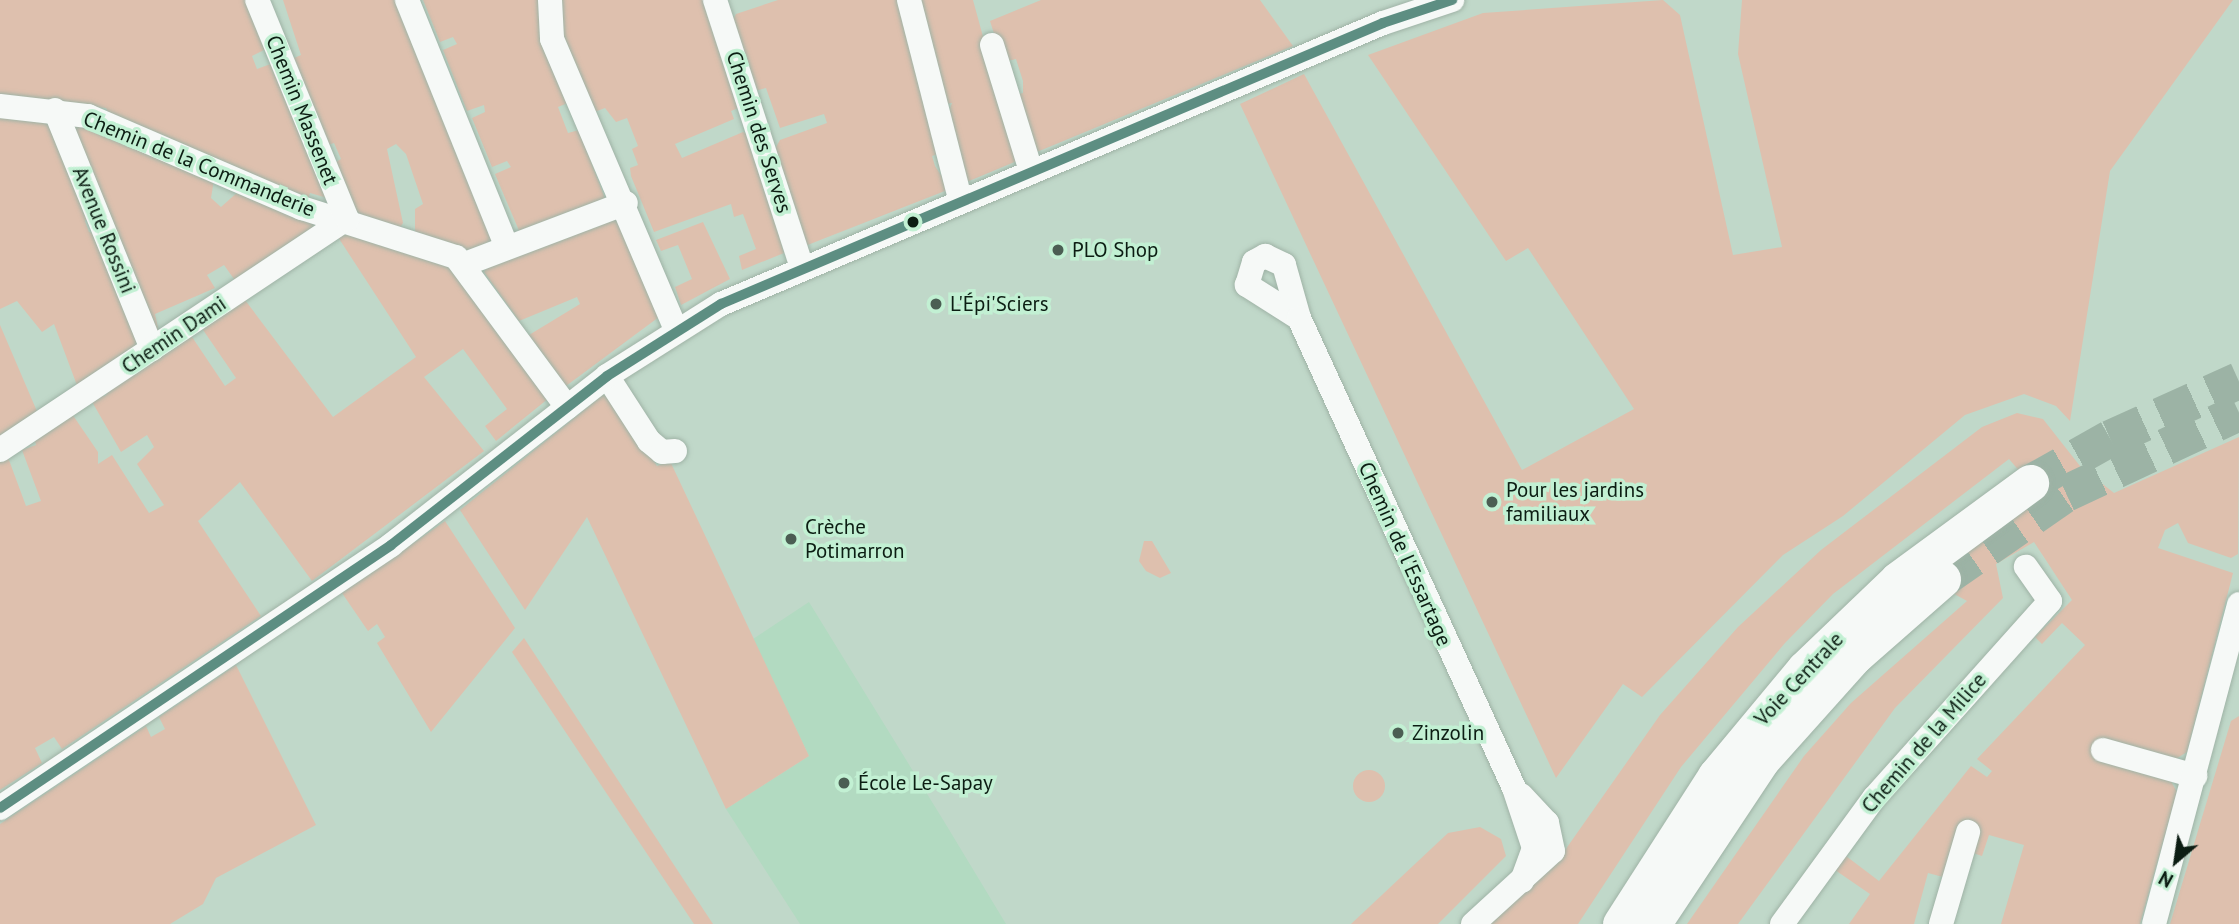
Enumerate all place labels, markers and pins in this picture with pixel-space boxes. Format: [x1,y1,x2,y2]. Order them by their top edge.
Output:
unlabelled marker [906,215,920,229]
place label: PLO Shop [1072,237,1158,263]
marker: PLO Shop [1050,242,1066,258]
place label: L'Épi'Sciers [950,291,1049,317]
marker: L'Épi'Sciers [928,296,944,312]
place label: Pour les jardins familiaux [1506,477,1644,527]
marker: Pour les jardins familiaux [1484,494,1500,510]
place label: Crèche Potimarron [805,514,904,564]
marker: Crèche Potimarron [783,531,799,547]
place label: Zinzolin [1412,720,1484,746]
marker: Zinzolin [1390,725,1406,741]
place label: École Le-Sapay [858,770,993,796]
marker: École Le-Sapay [836,775,852,791]

